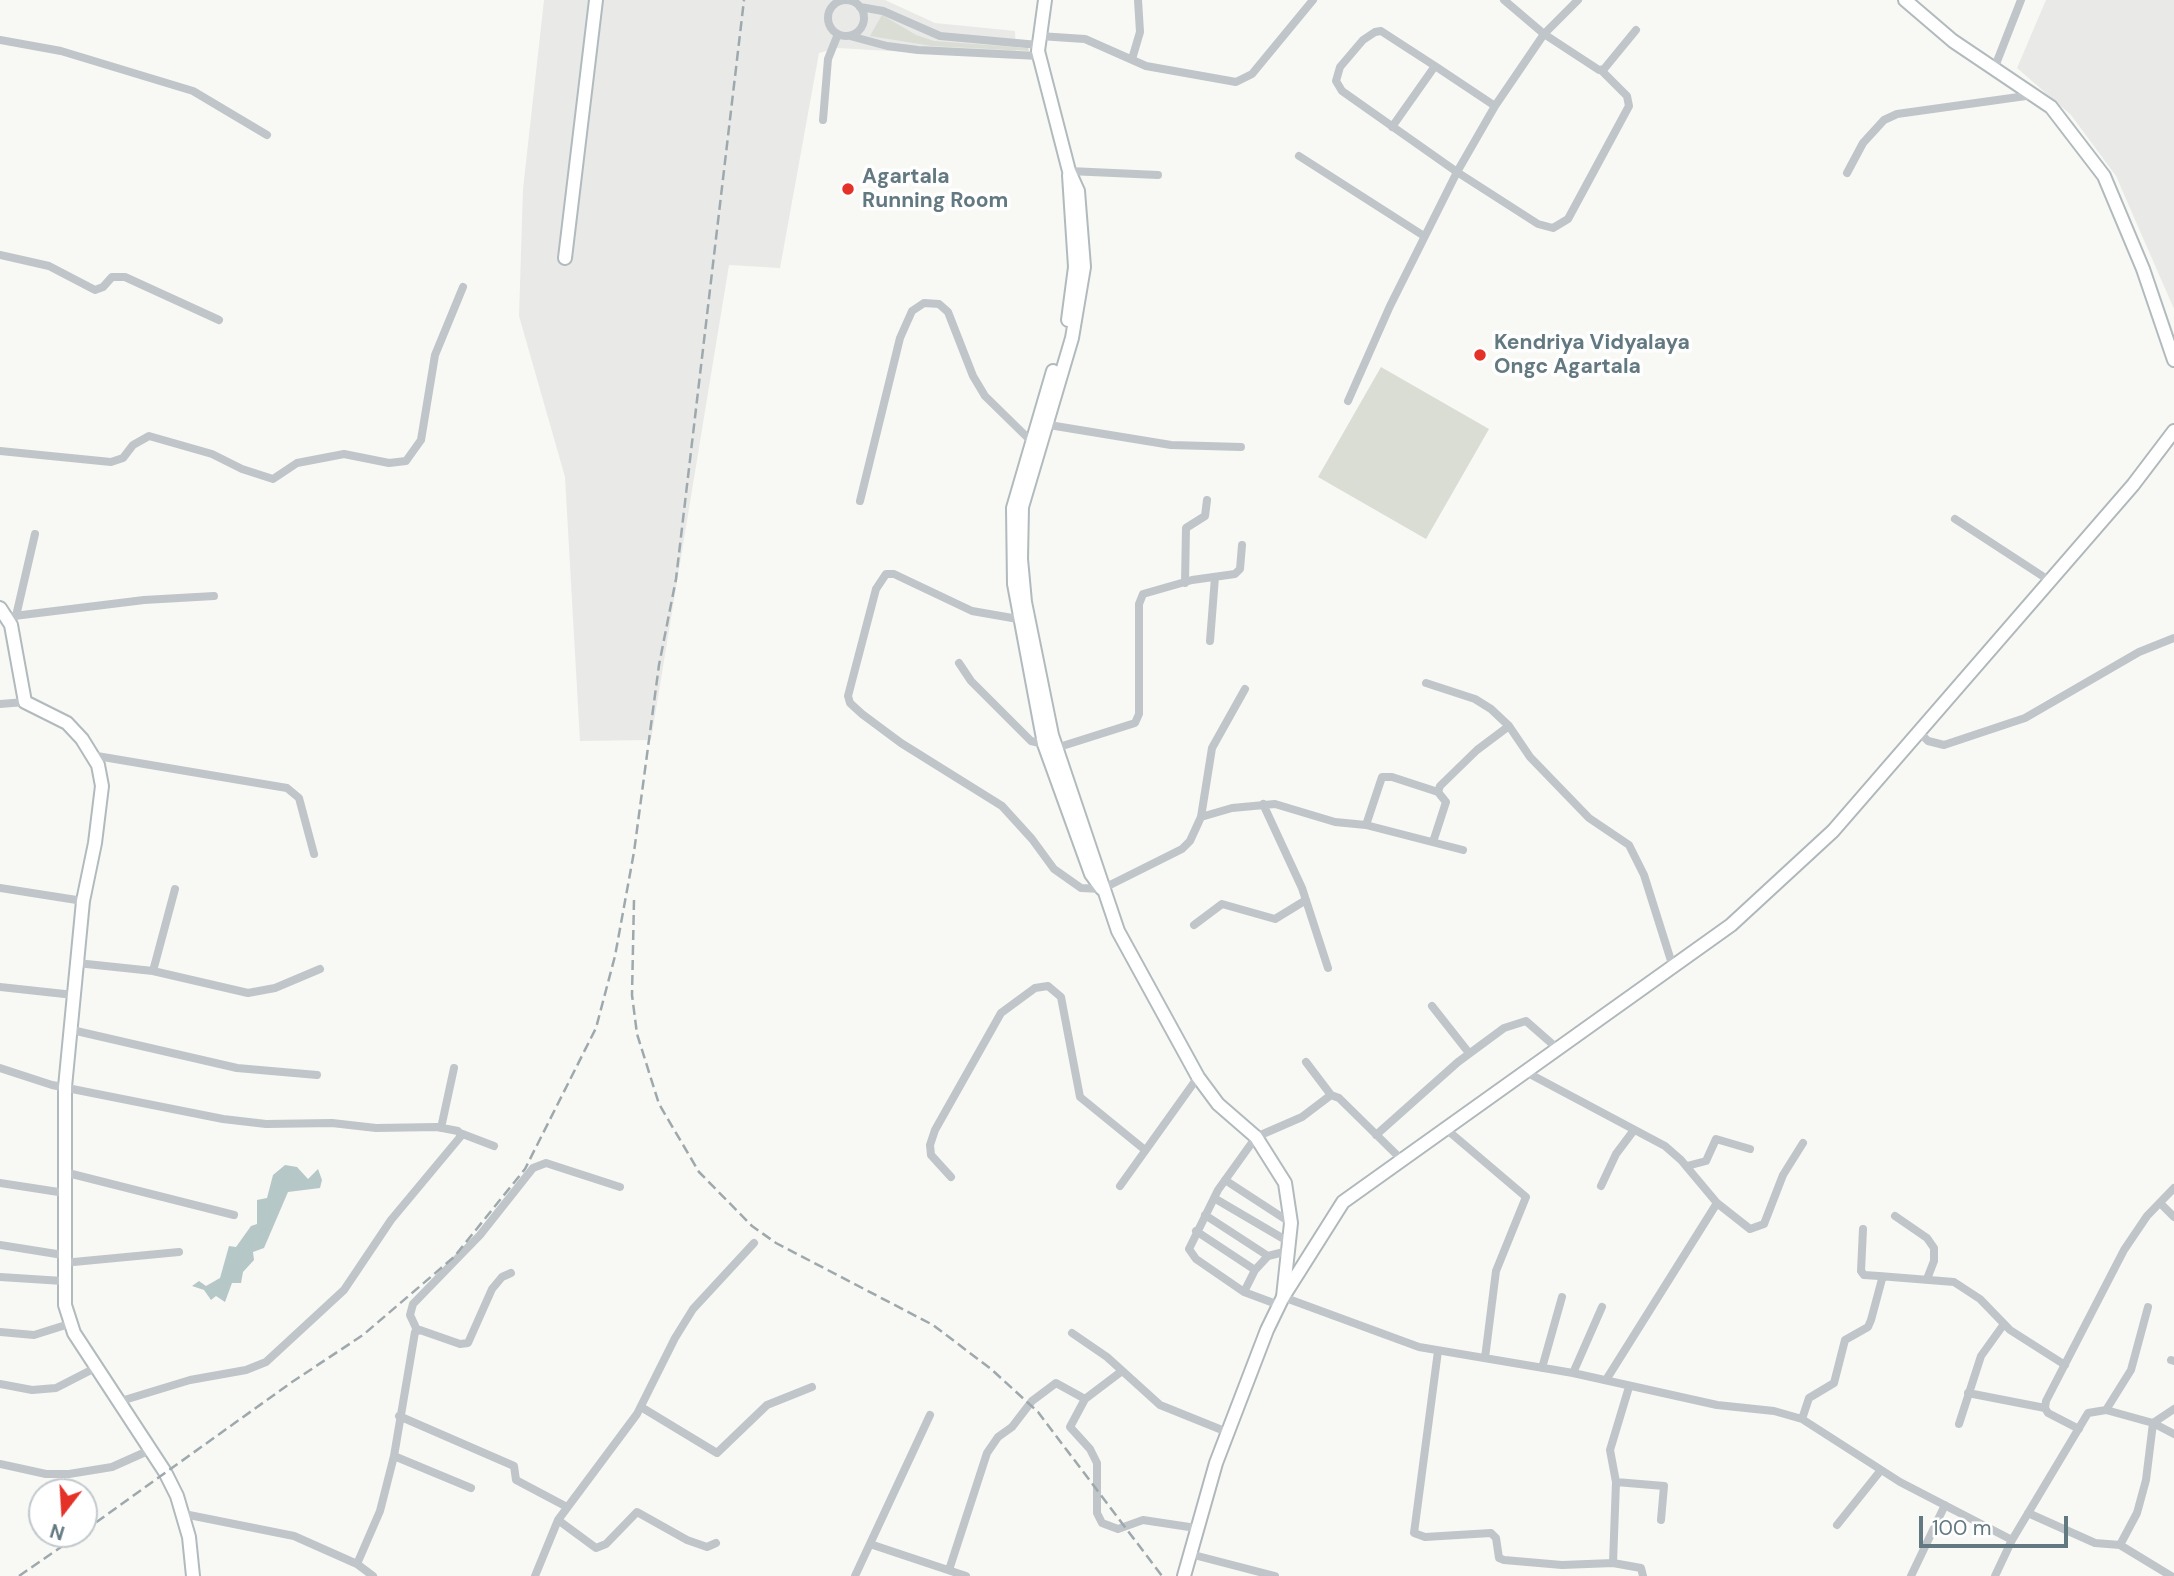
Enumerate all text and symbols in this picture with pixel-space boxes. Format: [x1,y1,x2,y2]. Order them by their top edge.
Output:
place label: Agartala Running Room [862,164,1008,214]
marker: Agartala Running Room [840,181,856,197]
place label: Kendriya Vidyalaya Ongc Agartala [1494,330,1690,380]
marker: Kendriya Vidyalaya Ongc Agartala [1472,347,1488,363]
north arrow [28,1478,98,1548]
scale bar [1922,1502,2071,1546]
text: 100 m [1932,1514,1992,1542]
text: N [47,1518,68,1546]

